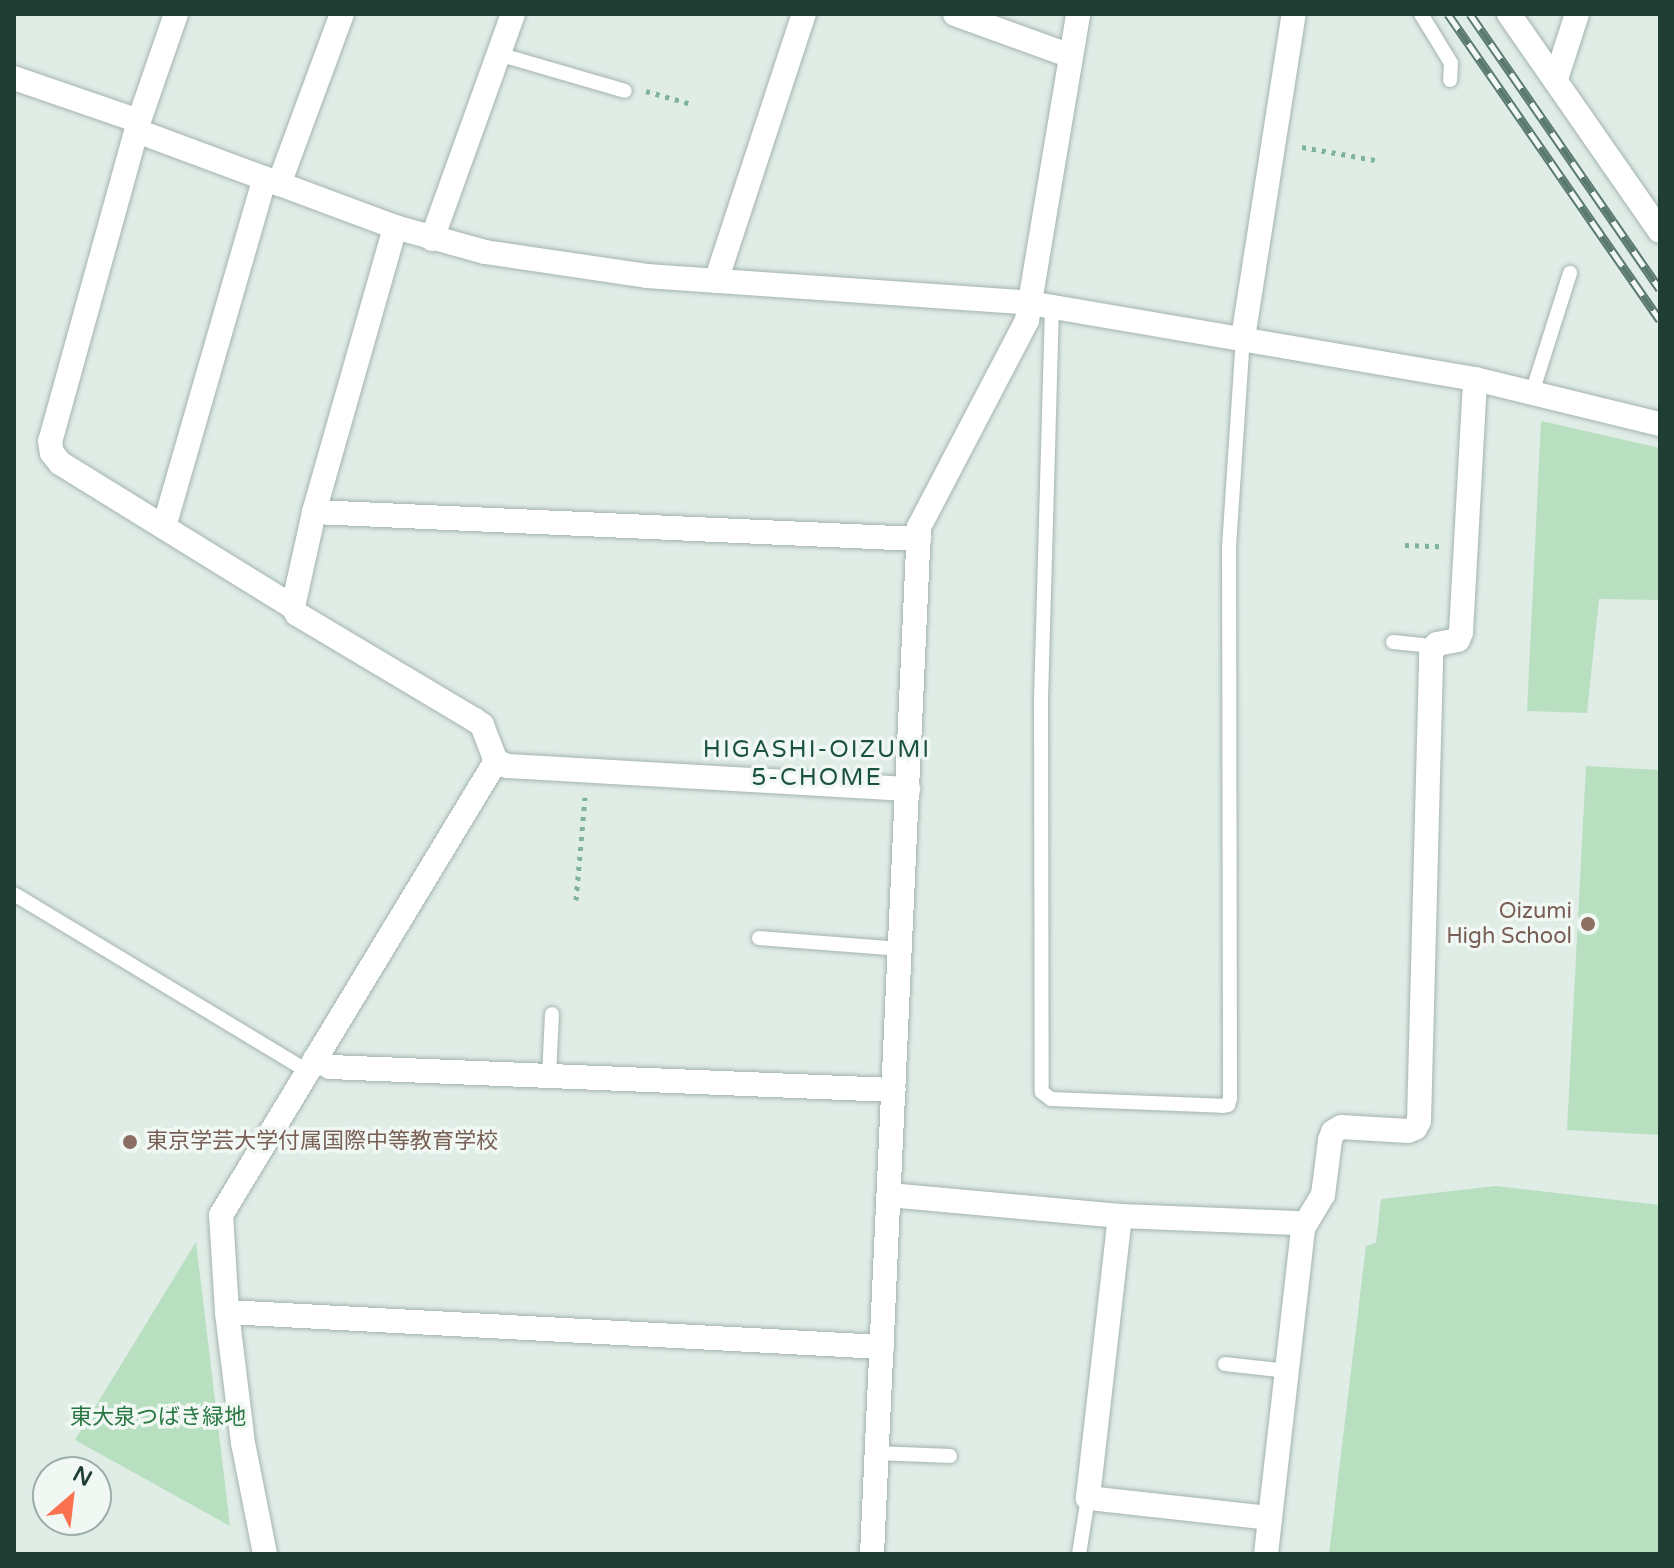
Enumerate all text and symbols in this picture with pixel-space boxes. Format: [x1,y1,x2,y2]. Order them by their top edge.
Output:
district label: HIGASHI-OIZUMI 5-CHOME [703,736,931,792]
place label: Oizumi High School [1446,898,1572,950]
marker: Oizumi High School [1579,915,1597,933]
place label: 東京学芸大学付属国際中等教育学校 [146,1129,498,1155]
marker: 東京学芸大学付属国際中等教育学校 [121,1133,139,1151]
park label: 東大泉つばき緑地 [70,1405,246,1431]
north arrow [32,1456,112,1536]
text: N [68,1461,96,1492]

